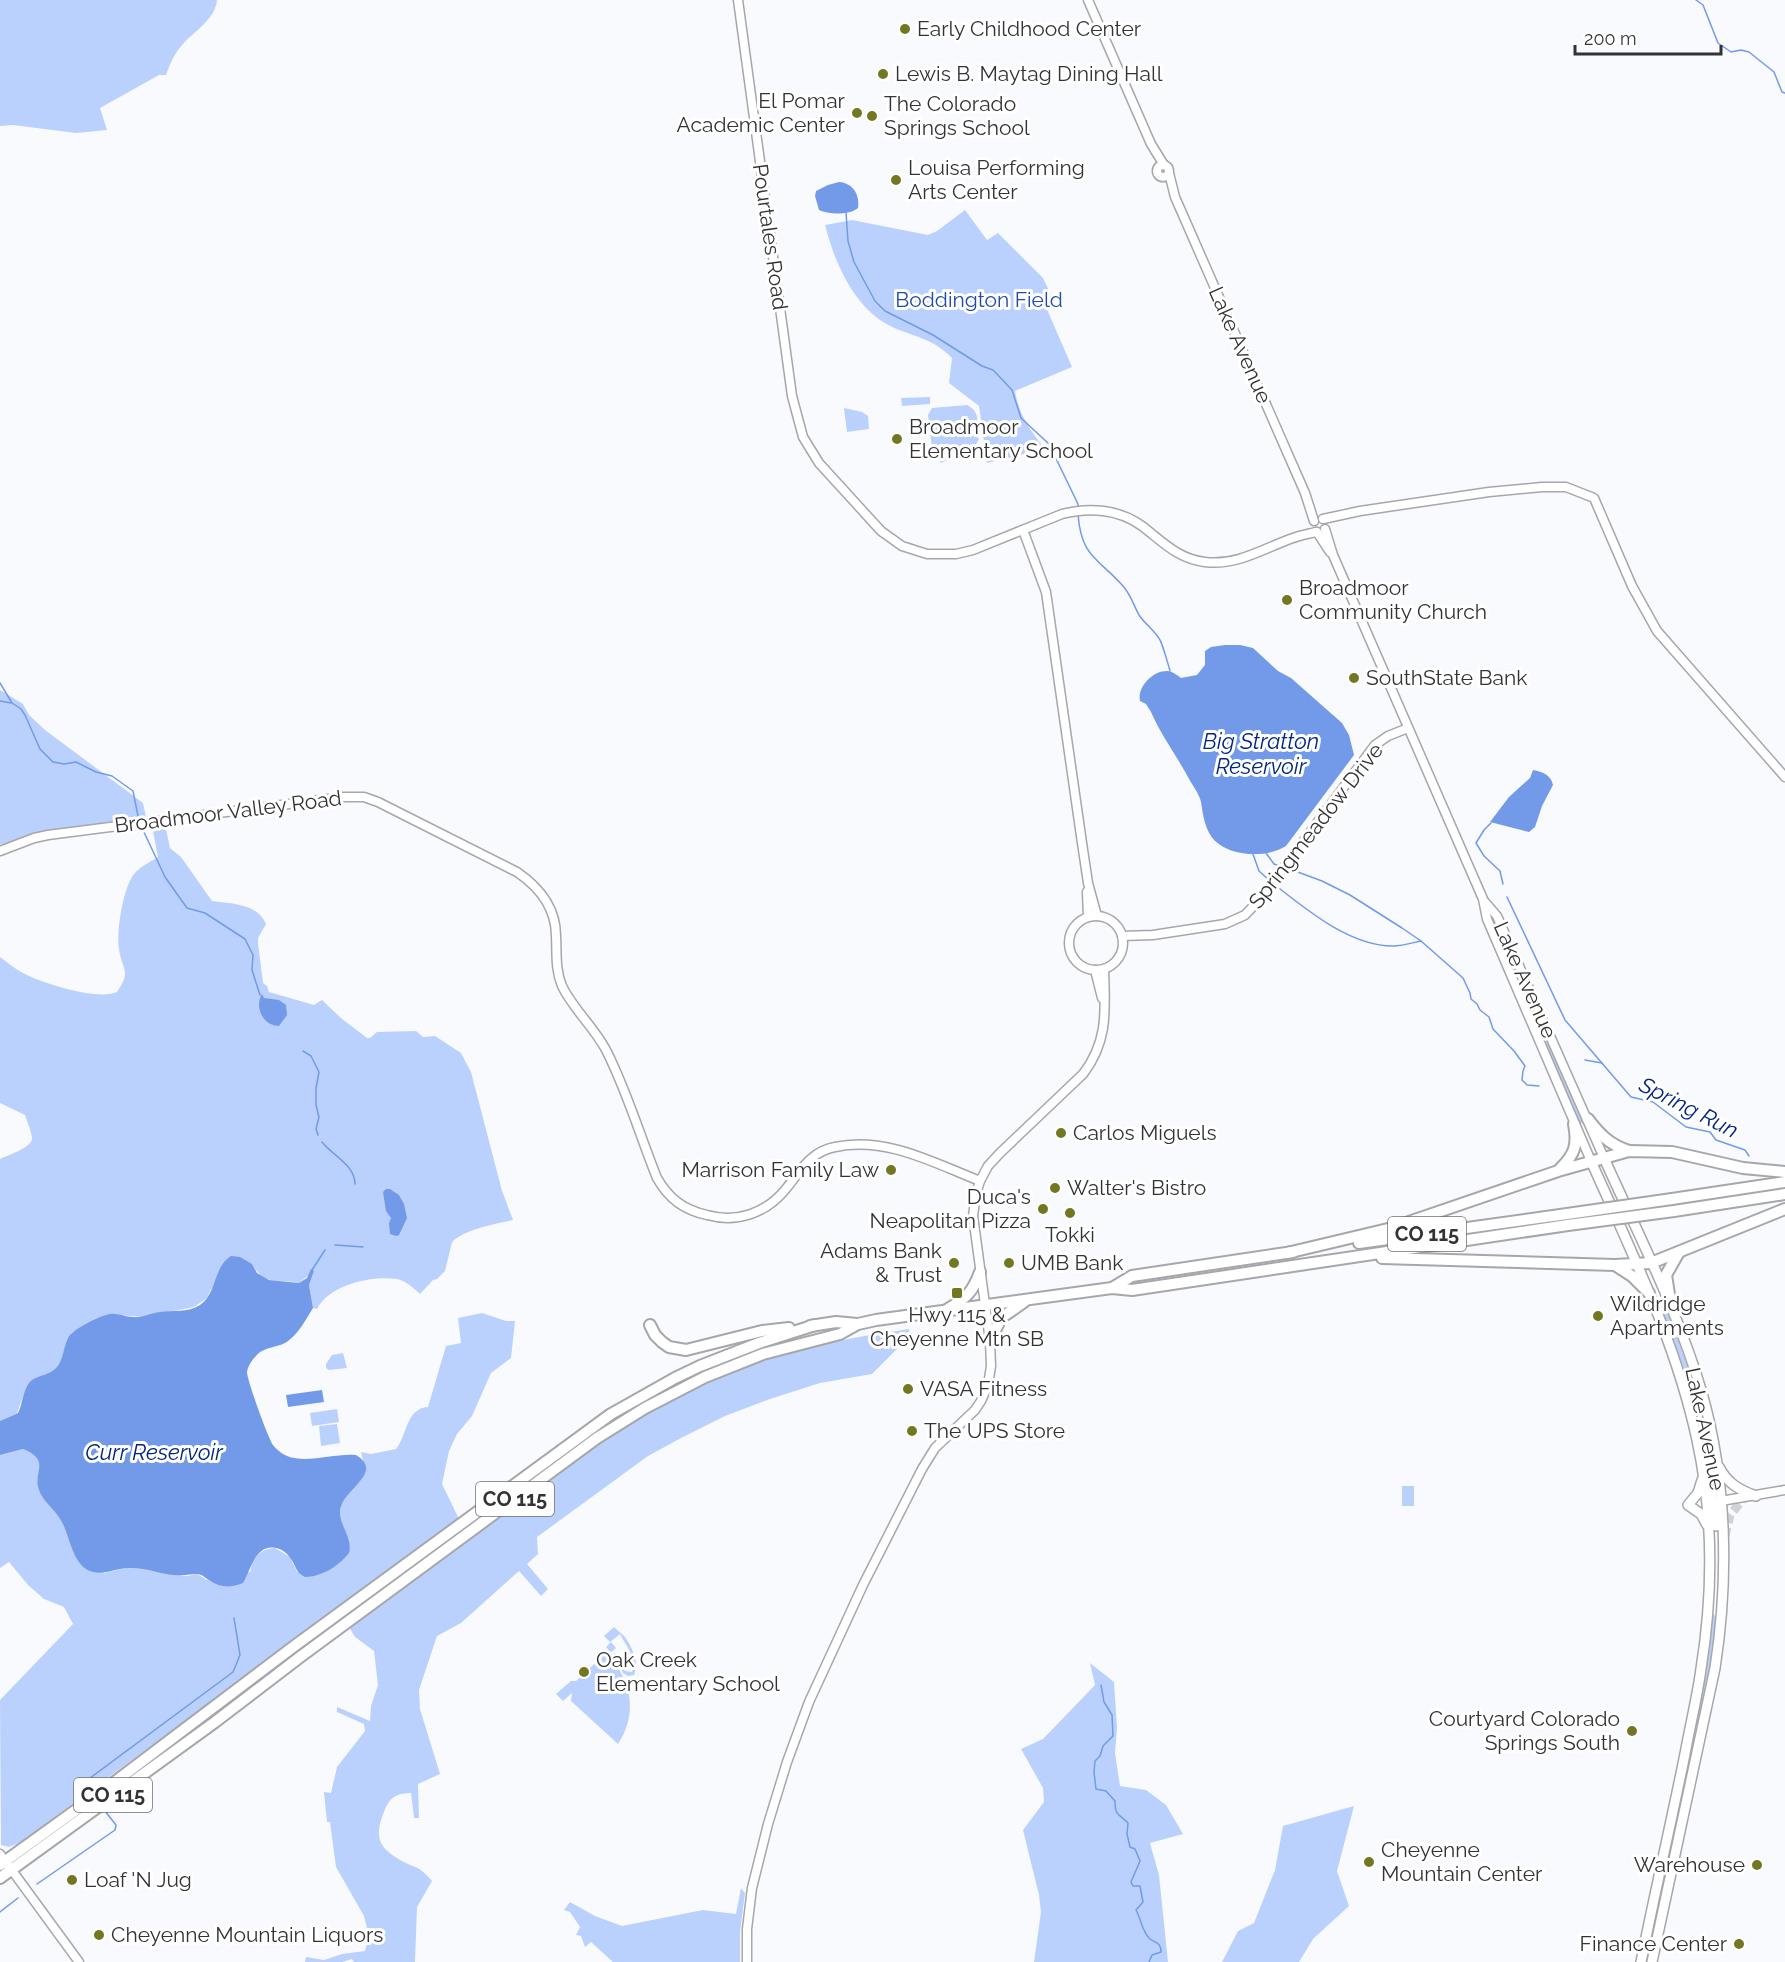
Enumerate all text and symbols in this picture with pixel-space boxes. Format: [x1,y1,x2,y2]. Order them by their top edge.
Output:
place label: Early Childhood Center [917,16,1142,41]
scale bar [1575,18,1720,56]
marker: Early Childhood Center [898,22,912,36]
text: 200 m [1584,28,1637,49]
place label: Lewis B. Maytag Dining Hall [895,61,1163,86]
marker: Lewis B. Maytag Dining Hall [876,67,890,81]
place label: El Pomar Academic Center [677,88,846,137]
place label: The Colorado Springs School [884,91,1030,140]
marker: El Pomar Academic Center [850,106,864,120]
marker: The Colorado Springs School [865,109,879,123]
place label: Louisa Performing Arts Center [908,155,1085,204]
street label: Pourtales Road [748,162,793,312]
marker: Louisa Performing Arts Center [889,173,903,187]
street label: Lake Avenue [1204,283,1277,407]
park label: Boddington Field [895,287,1063,312]
place label: Broadmoor Elementary School [909,414,1093,463]
marker: Broadmoor Elementary School [890,432,904,446]
place label: Broadmoor Community Church [1299,575,1487,624]
marker: Broadmoor Community Church [1280,593,1294,607]
place label: SouthState Bank [1366,665,1527,690]
marker: SouthState Bank [1347,671,1361,685]
water label: Big Stratton Reservoir [1203,728,1319,779]
street label: Springmeadow Drive [1243,738,1388,913]
street label: Broadmoor Valley Road [113,785,343,838]
street label: Lake Avenue [1489,918,1562,1042]
water label: Spring Run [1634,1071,1743,1143]
place label: Carlos Miguels [1073,1120,1217,1145]
marker: Carlos Miguels [1054,1126,1068,1140]
place label: Marrison Family Law [681,1157,879,1182]
marker: Marrison Family Law [884,1163,898,1177]
place label: Walter's Bistro [1067,1175,1206,1200]
marker: Walter's Bistro [1048,1181,1062,1195]
place label: Duca's Neapolitan Pizza [870,1184,1031,1233]
marker: Duca's Neapolitan Pizza [1036,1202,1050,1216]
marker: Tokki [1063,1206,1077,1220]
road number: CO 115 [1388,1217,1466,1251]
place label: Tokki [1045,1222,1095,1247]
place label: Adams Bank & Trust [820,1238,942,1287]
place label: UMB Bank [1021,1250,1123,1275]
marker: Adams Bank & Trust [947,1256,961,1270]
marker: UMB Bank [1002,1256,1016,1270]
marker: Hwy 115 & Cheyenne Mtn SB [950,1286,964,1300]
place label: Wildridge Apartments [1610,1291,1724,1340]
place label: Hwy 115 & Cheyenne Mtn SB [870,1302,1044,1351]
marker: Wildridge Apartments [1591,1309,1605,1323]
street label: Lake Avenue [1680,1365,1731,1493]
place label: VASA Fitness [920,1376,1047,1401]
marker: VASA Fitness [901,1382,915,1396]
place label: The UPS Store [924,1418,1065,1443]
marker: The UPS Store [905,1424,919,1438]
water label: Curr Reservoir [85,1439,224,1465]
road number: CO 115 [476,1482,554,1516]
place label: Oak Creek Elementary School [596,1647,780,1696]
marker: Oak Creek Elementary School [577,1665,591,1679]
place label: Courtyard Colorado Springs South [1429,1706,1620,1755]
marker: Courtyard Colorado Springs South [1625,1724,1639,1738]
road number: CO 115 [74,1778,152,1812]
place label: Cheyenne Mountain Center [1381,1837,1543,1886]
place label: Warehouse [1634,1852,1745,1877]
marker: Cheyenne Mountain Center [1362,1855,1376,1869]
marker: Warehouse [1750,1858,1764,1872]
place label: Loaf 'N Jug [84,1867,192,1892]
marker: Loaf 'N Jug [65,1873,79,1887]
place label: Cheyenne Mountain Liquors [111,1922,383,1947]
marker: Cheyenne Mountain Liquors [92,1928,106,1942]
place label: Finance Center [1580,1931,1728,1956]
marker: Finance Center [1732,1937,1746,1951]

